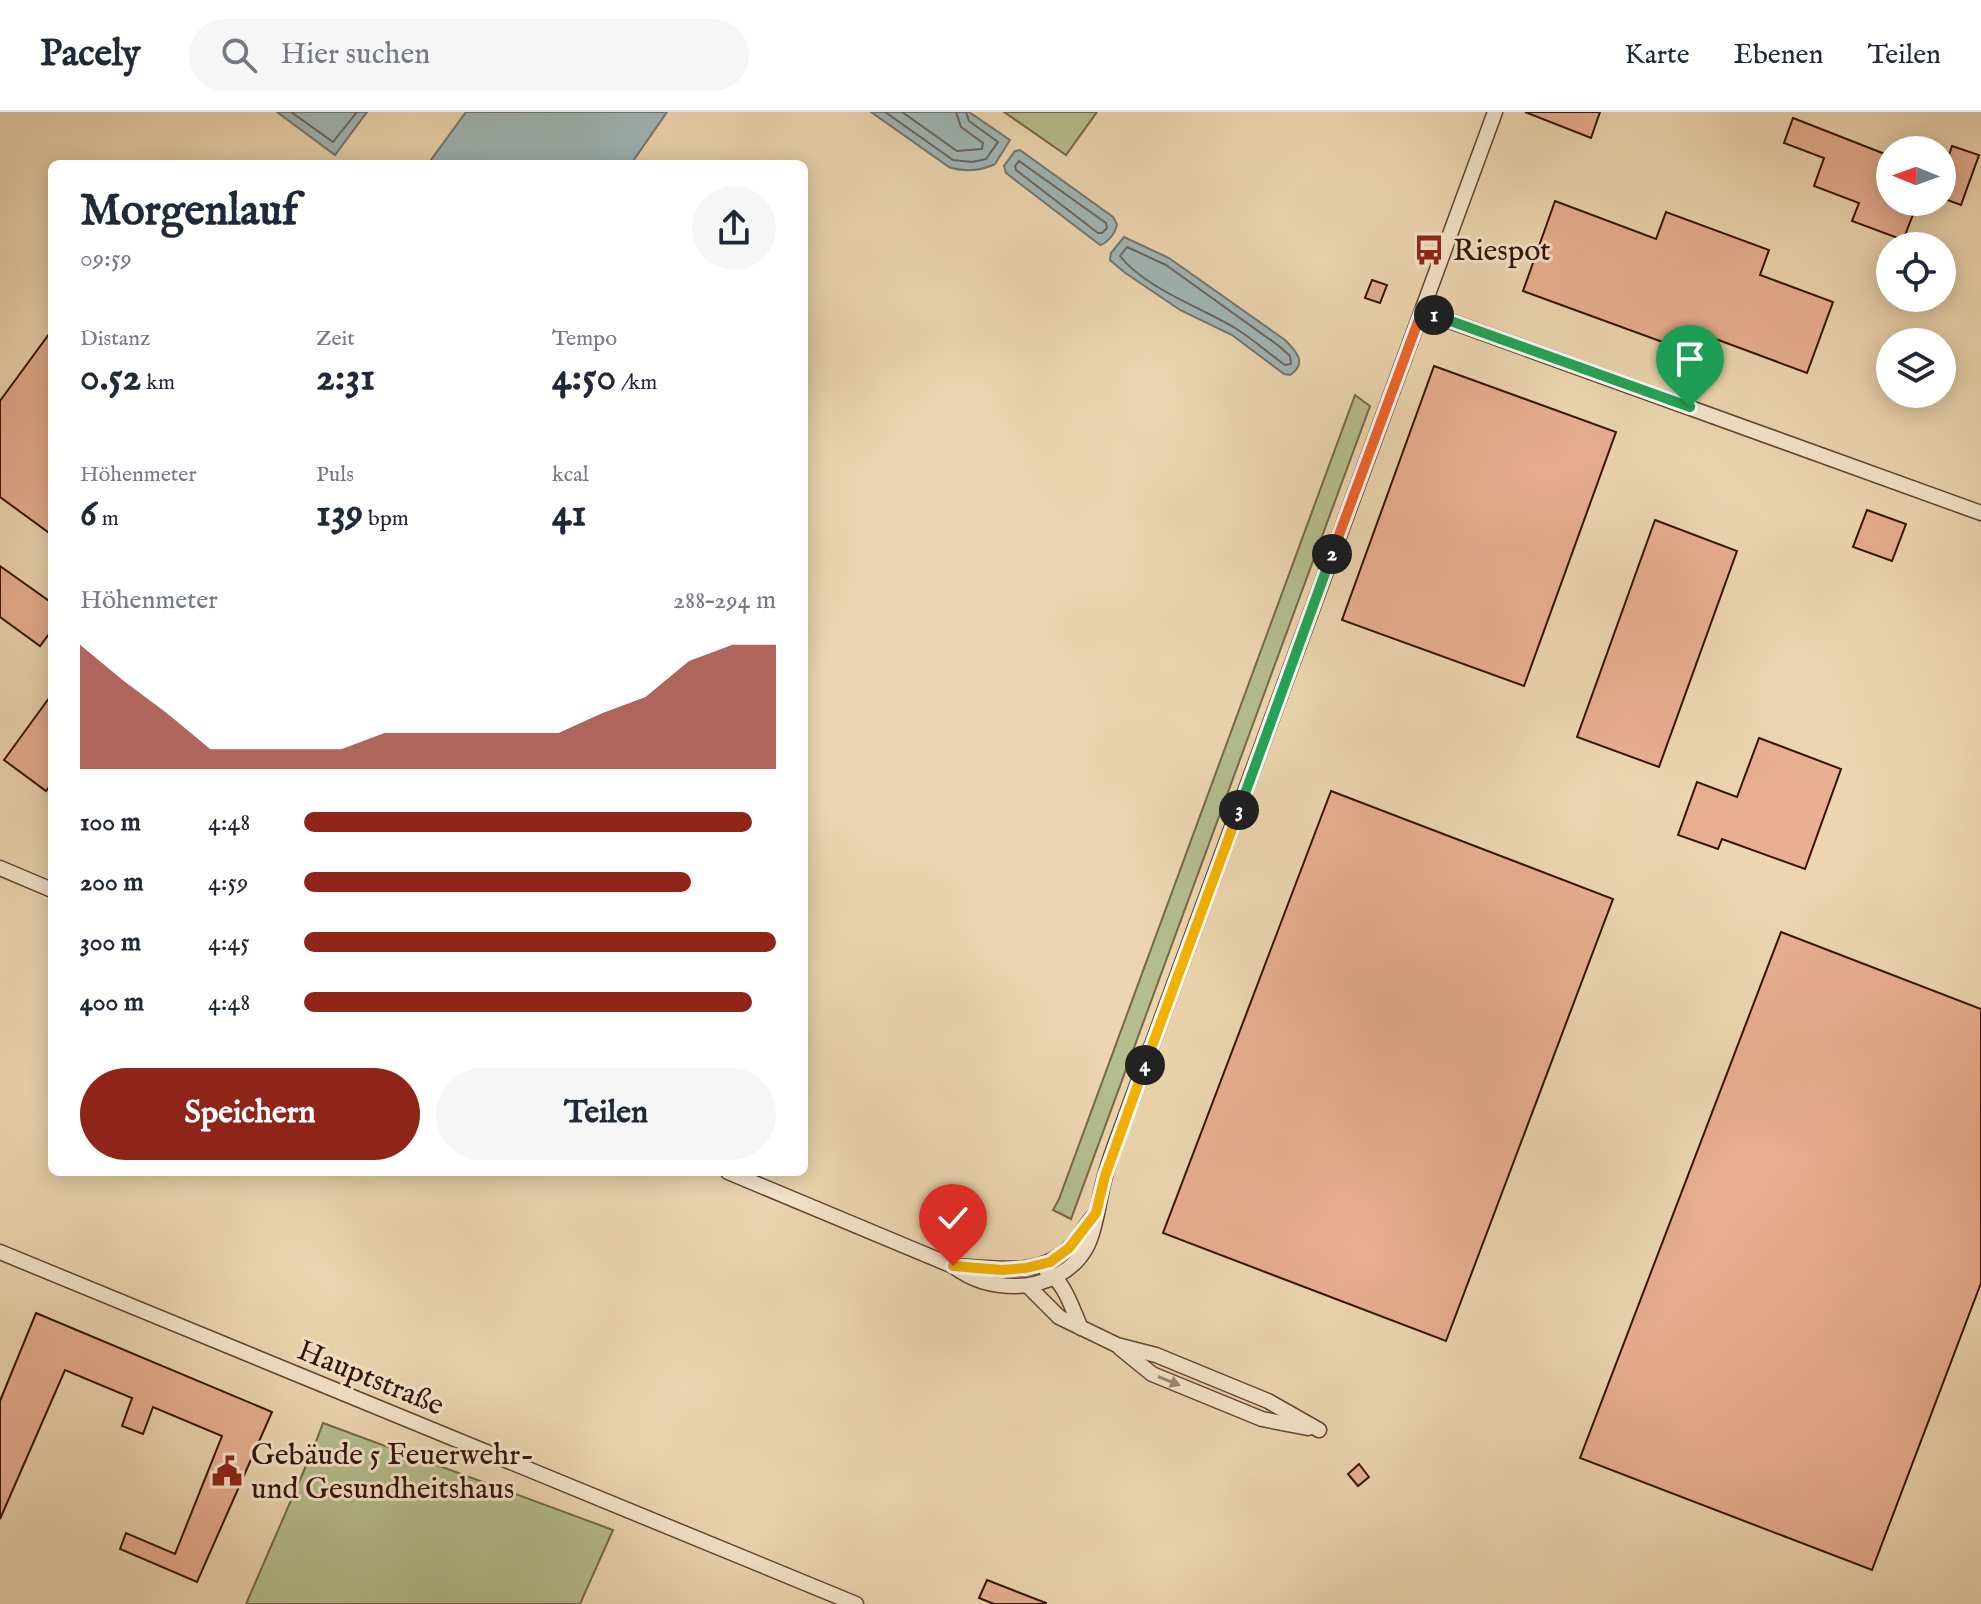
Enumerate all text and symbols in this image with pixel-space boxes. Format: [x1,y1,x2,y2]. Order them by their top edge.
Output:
search box [189,19,749,91]
text: Pacely [40,31,141,79]
icon: search [217,33,261,77]
text: Hier suchen [281,36,430,74]
text: Karte [1624,38,1689,73]
text: Ebenen [1733,38,1823,73]
text: Teilen [1867,38,1941,73]
north arrow [1876,136,1956,216]
map controls [1876,136,1956,408]
text: Morgenlauf [80,184,298,240]
button: share [692,186,776,270]
button: locate [1876,232,1956,312]
bus stop icon: Riespot [1412,233,1446,267]
place label: Riespot [1453,233,1551,271]
text: 09:59 [80,242,132,275]
pin: 1 [1414,295,1454,335]
text: 1 [1430,301,1438,329]
text: Distanz [80,325,150,353]
text: Zeit [316,325,355,353]
text: Tempo [552,325,617,353]
pin [1656,325,1724,407]
button: layers [1876,328,1956,408]
icon: arrive [1668,337,1712,381]
text: 0.52 [80,353,141,404]
text: 2:31 [316,353,375,404]
text: 4:50 [552,353,616,404]
text: km [141,369,175,397]
text: /km [616,369,657,397]
text: Höhenmeter [80,461,197,489]
text: Puls [316,461,354,489]
text: kcal [552,461,589,489]
text: 6 [80,489,97,540]
text: 139 [316,489,363,540]
text: 41 [552,489,587,540]
text: m [97,505,119,533]
text: bpm [363,505,409,533]
pin: 2 [1312,534,1352,574]
text: 2 [1327,540,1337,568]
text: Höhenmeter [80,584,218,617]
text: 288–294 m [673,584,776,617]
pin: 3 [1219,790,1259,830]
text: 3 [1235,796,1243,824]
text: 100 m [80,806,141,839]
text: 4:48 [208,806,251,839]
text: 200 m [80,866,144,899]
text: 4:59 [208,866,248,899]
text: 300 m [80,926,141,959]
text: 4:45 [208,926,250,959]
text: 400 m [80,986,144,1019]
text: 4:48 [208,986,251,1019]
pin: 4 [1125,1045,1165,1085]
text: 4 [1140,1051,1150,1079]
button: Speichern [80,1068,420,1160]
button: Teilen [436,1068,776,1160]
pin [919,1184,987,1266]
icon: check [931,1196,975,1240]
street label: Hauptstraße [291,1332,449,1425]
one-way arrow [1158,1375,1182,1388]
place label: Gebäude 5 Feuerwehr- und Gesundheitshaus [251,1437,534,1509]
public building icon: Gebäude 5 Feuerwehr- und Gesundheitshaus [210,1454,244,1488]

